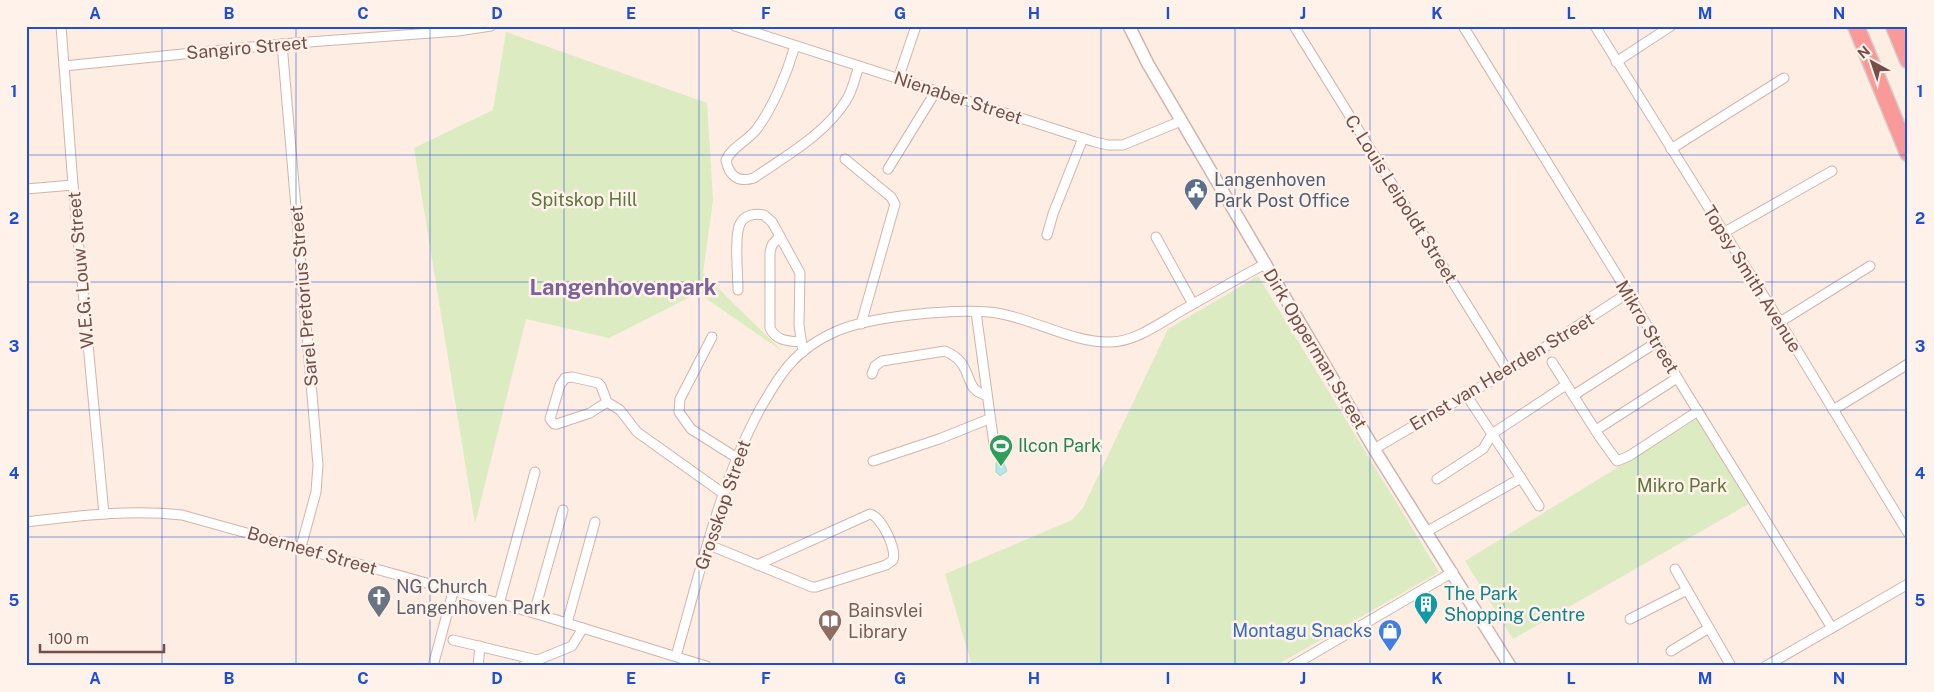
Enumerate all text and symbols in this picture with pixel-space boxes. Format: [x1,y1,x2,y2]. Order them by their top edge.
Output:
text: A [89,4,101,23]
text: B [224,4,235,23]
text: C [357,4,369,23]
text: D [491,4,503,23]
text: E [626,4,636,23]
text: F [761,4,771,23]
text: G [894,4,906,23]
text: H [1028,4,1040,23]
text: I [1166,4,1170,23]
text: J [1300,4,1306,23]
text: K [1431,4,1443,23]
text: L [1566,4,1576,23]
text: M [1698,4,1712,23]
text: N [1833,4,1845,23]
street label: Sangiro Street [185,32,309,63]
north arrow [1846,38,1896,88]
text: N [1854,42,1873,62]
street label: Nienaber Street [891,67,1025,128]
text: 1 [11,82,17,101]
text: 1 [1917,82,1923,101]
street label: C. Louis Leipoldt Street [1341,111,1462,287]
place label: Langenhoven Park Post Office [1214,169,1350,211]
public building icon: Langenhoven Park Post Office [1183,177,1209,211]
park label: Spitskop Hill [530,189,638,210]
street label: W.E.G. Louw Street [63,191,98,350]
street label: Topsy Smith Avenue [1699,202,1806,356]
street label: Sarel Pretorius Street [285,205,322,388]
text: 2 [9,209,19,228]
text: 2 [1915,209,1925,228]
street label: Dirk Opperman Street [1259,265,1372,433]
district label: Langenhovenpark [529,274,717,300]
street label: Mikro Street [1612,277,1683,377]
street label: Ernst van Heerden Street [1406,308,1598,435]
text: 3 [9,337,19,356]
text: 3 [1915,337,1925,356]
sports icon: Ilcon Park [988,433,1014,467]
place label: Ilcon Park [1018,435,1101,456]
street label: Grosskop Street [690,437,755,572]
text: 4 [9,464,20,483]
text: 4 [1915,464,1926,483]
park label: Mikro Park [1637,475,1727,496]
street label: Boerneef Street [245,522,379,579]
place label: NG Church Langenhoven Park [396,576,551,618]
place label: The Park Shopping Centre [1444,583,1585,625]
church icon: NG Church Langenhoven Park [366,584,392,618]
text: 5 [9,591,20,610]
building icon: The Park Shopping Centre [1413,591,1439,625]
text: 5 [1915,591,1926,610]
place label: Bainsvlei Library [848,600,923,642]
library icon: Bainsvlei Library [817,608,843,642]
shop icon: Montagu Snacks [1377,618,1403,652]
place label: Montagu Snacks [1232,620,1372,641]
scale bar [40,622,164,654]
text: 100 m [48,630,89,647]
text: A [89,669,101,688]
text: B [224,669,235,688]
text: C [357,669,369,688]
text: D [491,669,503,688]
text: E [626,669,636,688]
text: F [761,669,771,688]
text: G [894,669,906,688]
text: H [1028,669,1040,688]
text: I [1166,669,1170,688]
text: J [1300,669,1306,688]
text: K [1431,669,1443,688]
text: L [1566,669,1576,688]
text: M [1698,669,1712,688]
text: N [1833,669,1845,688]

